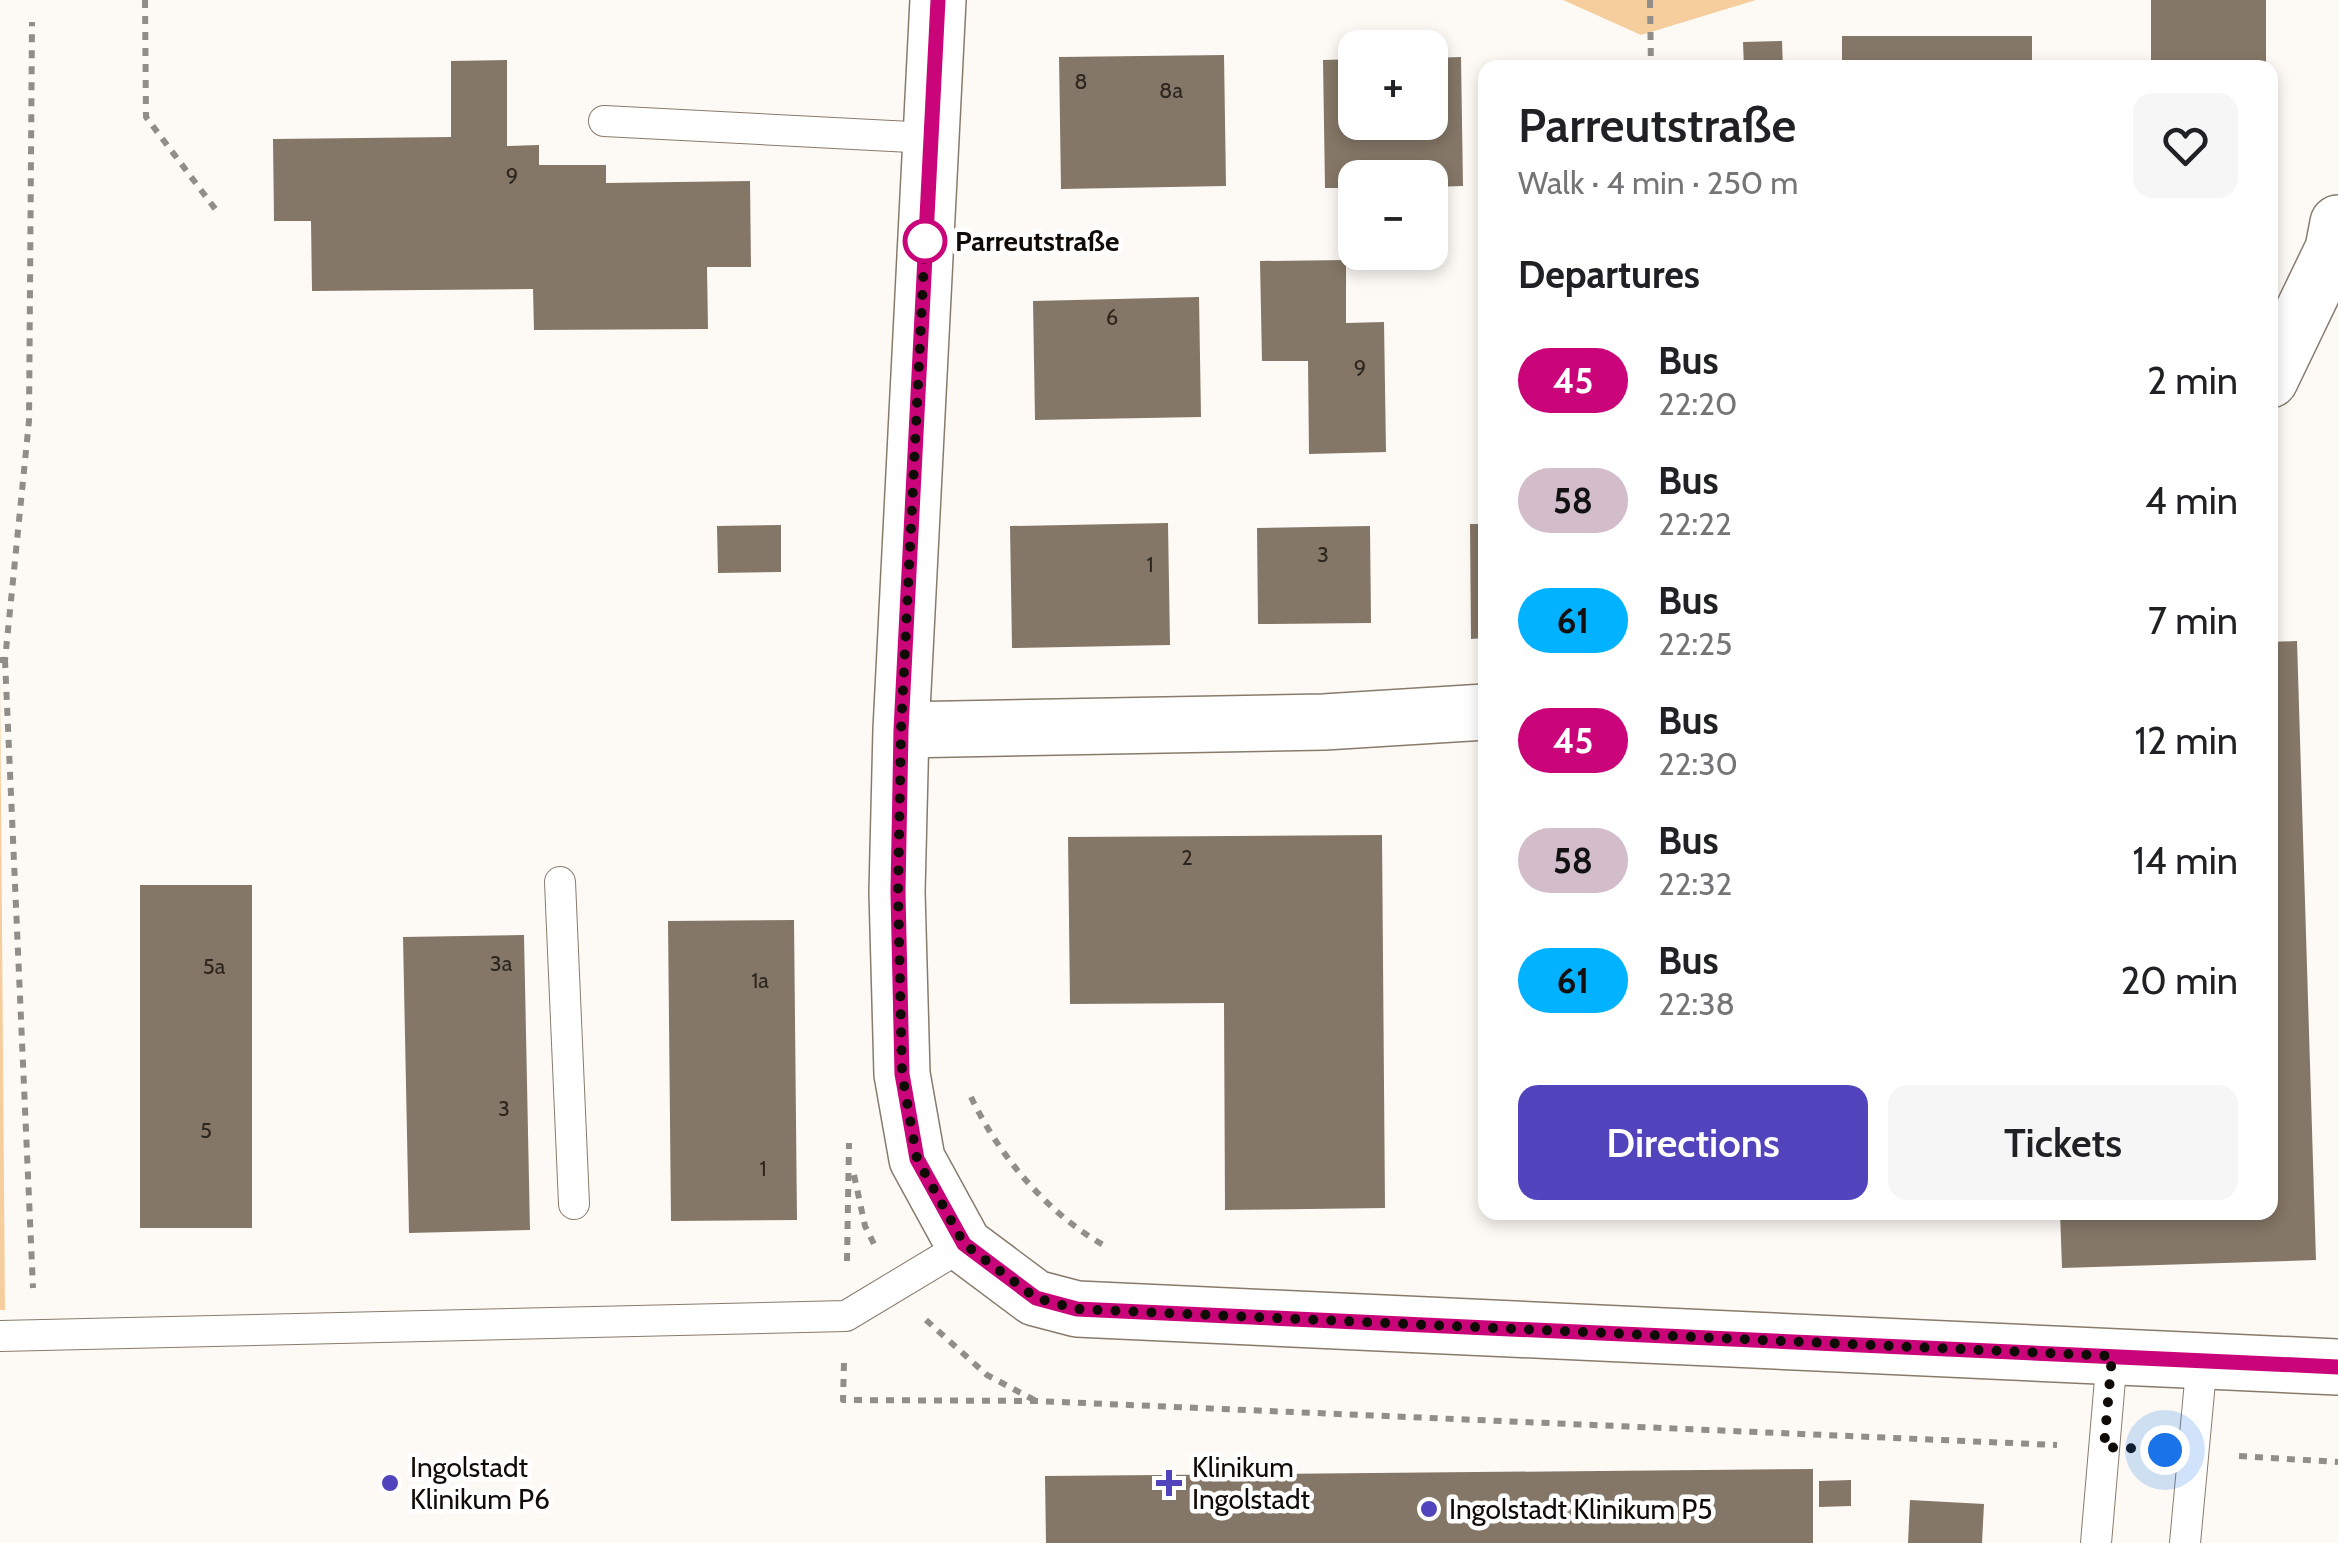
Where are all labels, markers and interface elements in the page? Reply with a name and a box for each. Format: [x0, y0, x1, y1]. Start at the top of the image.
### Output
map controls [1338, 30, 1448, 270]
button: + [1338, 30, 1448, 140]
house number: 8 [1074, 68, 1088, 95]
house number: 8a [1159, 77, 1183, 104]
button: heart [2133, 93, 2238, 198]
text: Parreutstraße [1518, 96, 1796, 154]
button: − [1338, 160, 1448, 270]
house number: 9 [506, 162, 518, 189]
text: Walk · 4 min · 250 m [1518, 163, 1798, 202]
marker: Parreutstraße [904, 220, 946, 262]
place label: Parreutstraße [955, 224, 1119, 258]
text: Departures [1518, 251, 1700, 298]
house number: 6 [1106, 304, 1118, 331]
text: Bus [1658, 337, 1719, 384]
house number: 9 [1354, 354, 1366, 381]
text: 2 min [2147, 357, 2238, 404]
text: 45 [1553, 359, 1593, 402]
text: 22:20 [1658, 384, 1737, 423]
text: Bus [1658, 457, 1719, 504]
text: 4 min [2145, 477, 2238, 524]
text: 58 [1553, 479, 1593, 522]
text: 22:22 [1658, 504, 1732, 543]
house number: 3 [1317, 541, 1329, 568]
house number: 1 [1146, 551, 1154, 578]
text: Bus [1658, 577, 1719, 624]
text: 7 min [2148, 597, 2238, 644]
text: 61 [1557, 599, 1589, 642]
text: 22:25 [1658, 624, 1732, 663]
text: Bus [1658, 697, 1719, 744]
text: 12 min [2135, 717, 2238, 764]
text: 45 [1553, 719, 1593, 762]
text: 22:30 [1658, 744, 1738, 783]
text: Bus [1658, 817, 1719, 864]
text: 14 min [2132, 837, 2238, 884]
text: 58 [1553, 839, 1593, 882]
house number: 2 [1181, 844, 1193, 871]
text: 22:32 [1658, 864, 1732, 903]
text: Bus [1658, 937, 1719, 984]
house number: 3a [490, 950, 513, 977]
house number: 5a [203, 953, 226, 980]
text: 20 min [2120, 957, 2238, 1004]
text: 61 [1557, 959, 1589, 1002]
house number: 1a [751, 967, 769, 994]
text: 22:38 [1658, 984, 1735, 1023]
button: Directions [1518, 1085, 1868, 1200]
button: Tickets [1888, 1085, 2238, 1200]
house number: 3 [498, 1095, 510, 1122]
house number: 5 [200, 1117, 212, 1144]
house number: 1 [759, 1155, 767, 1182]
your location [2140, 1425, 2190, 1475]
place label: Ingolstadt Klinikum P6 [410, 1450, 550, 1516]
place label: Klinikum Ingolstadt [1192, 1450, 1310, 1516]
marker: Klinikum Ingolstadt [1156, 1470, 1182, 1496]
marker: Ingolstadt Klinikum P6 [379, 1472, 401, 1494]
place label: Ingolstadt Klinikum P5 [1449, 1492, 1712, 1526]
marker: Ingolstadt Klinikum P5 [1418, 1498, 1440, 1520]

